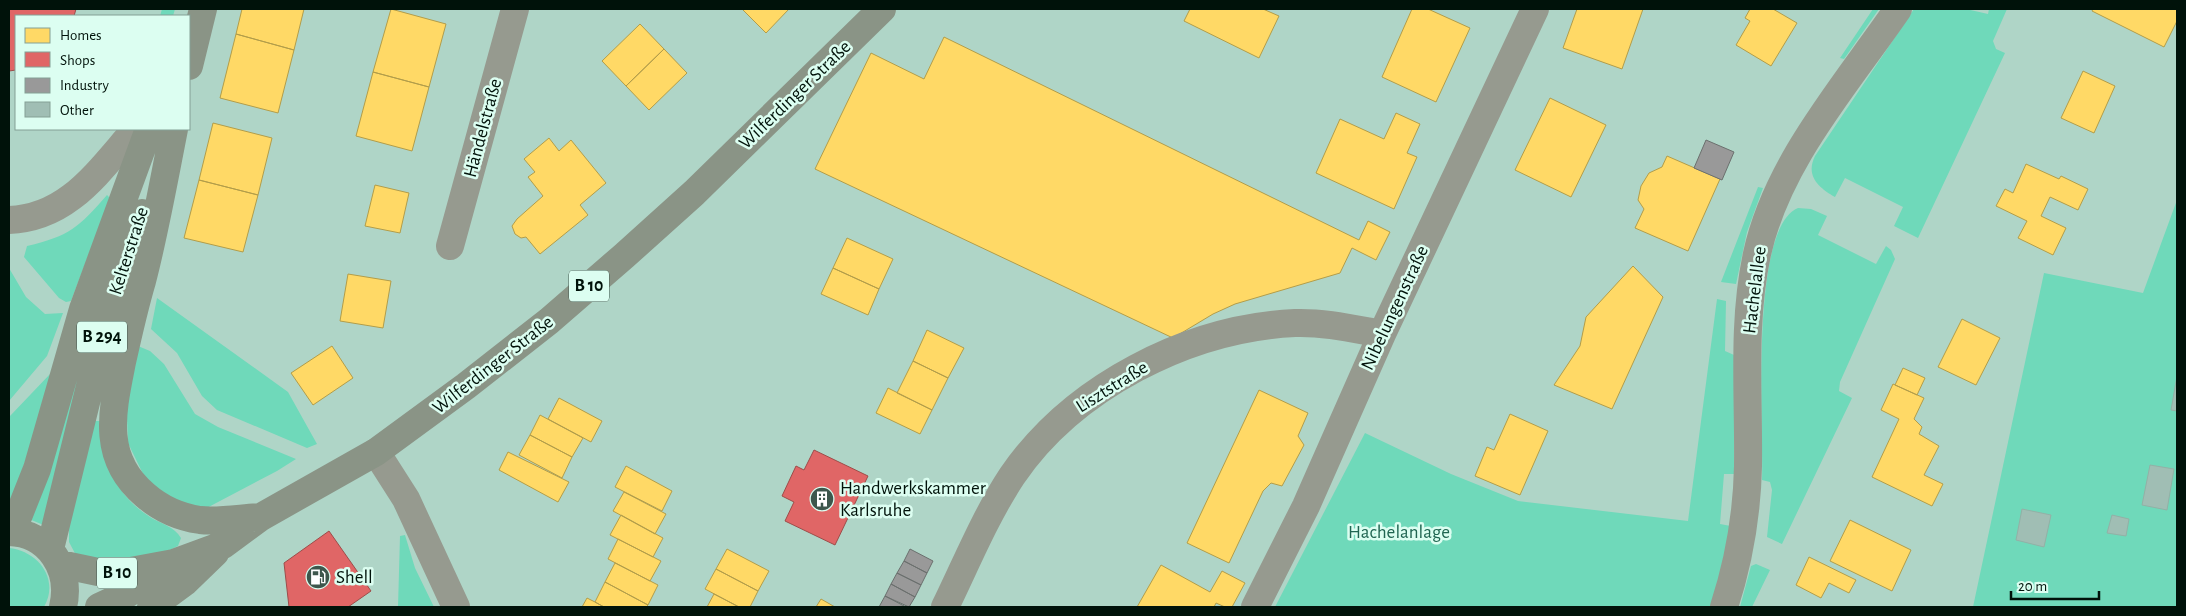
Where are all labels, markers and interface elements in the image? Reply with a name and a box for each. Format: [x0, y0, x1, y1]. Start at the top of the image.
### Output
legend [15, 15, 190, 130]
text: Homes [60, 28, 102, 43]
street label: Wilferdinger Straße [735, 37, 855, 153]
text: Shops [60, 53, 95, 68]
street label: Händelstraße [461, 77, 505, 179]
text: Industry [60, 78, 109, 93]
text: Other [60, 103, 94, 118]
street label: Kelterstraße [106, 205, 152, 297]
street label: Nibelungenstraße [1358, 243, 1432, 373]
street label: Hachelallee [1740, 245, 1770, 335]
road number: B 10 [569, 270, 609, 302]
street label: Wilferdinger Straße [429, 312, 557, 418]
road number: B 294 [77, 322, 127, 352]
street label: Lisztstraße [1073, 358, 1151, 416]
place label: Handwerkskammer Karlsruhe [840, 479, 986, 520]
building icon: Handwerkskammer Karlsruhe [809, 486, 835, 512]
park label: Hachelanlage [1348, 523, 1450, 542]
road number: B 10 [97, 558, 137, 588]
fuel station icon: Shell [305, 564, 331, 590]
place label: Shell [336, 568, 373, 587]
scale bar [2011, 568, 2098, 600]
text: 20 m [2018, 579, 2047, 594]

